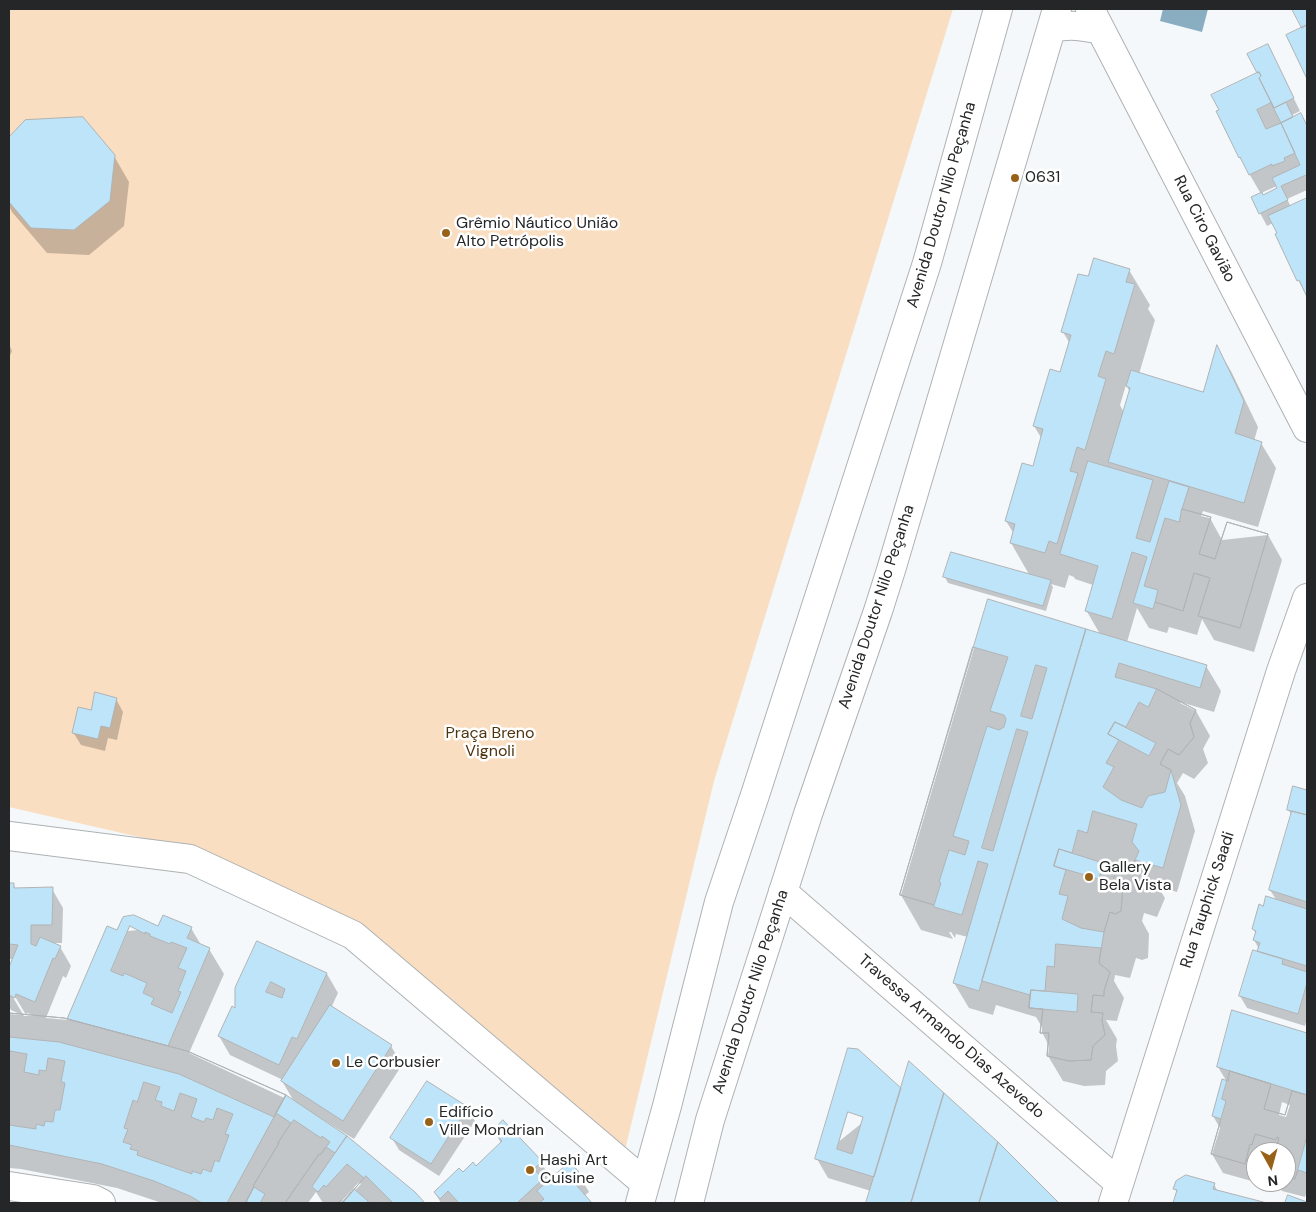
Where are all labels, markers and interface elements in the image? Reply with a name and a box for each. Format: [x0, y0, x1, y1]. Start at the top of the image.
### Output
street label: Avenida Doutor Nilo Peçanha [903, 100, 981, 310]
place label: 0631 [1025, 168, 1060, 188]
marker: 0631 [1009, 172, 1021, 184]
street label: Rua Ciro Gavião [1169, 172, 1239, 286]
place label: Grêmio Náutico União Alto Petrópolis [456, 214, 618, 252]
marker: Grêmio Náutico União Alto Petrópolis [440, 227, 452, 239]
street label: Avenida Doutor Nilo Peçanha [835, 503, 919, 711]
park label: Praça Breno Vignoli [445, 724, 535, 762]
street label: Rua Tauphick Saadi [1177, 829, 1239, 971]
place label: Gallery Bela Vista [1099, 858, 1171, 896]
marker: Gallery Bela Vista [1083, 871, 1095, 883]
street label: Avenida Doutor Nilo Peçanha [709, 888, 793, 1096]
street label: Travessa Armando Dias Azevedo [854, 951, 1048, 1123]
place label: Le Corbusier [346, 1053, 440, 1073]
marker: Le Corbusier [330, 1057, 342, 1069]
place label: Edifício Ville Mondrian [439, 1103, 544, 1141]
marker: Edifício Ville Mondrian [423, 1116, 435, 1128]
north arrow [1246, 1142, 1296, 1192]
place label: Hashi Art Cuisine [540, 1151, 608, 1189]
marker: Hashi Art Cuisine [524, 1164, 536, 1176]
text: N [1267, 1171, 1279, 1190]

